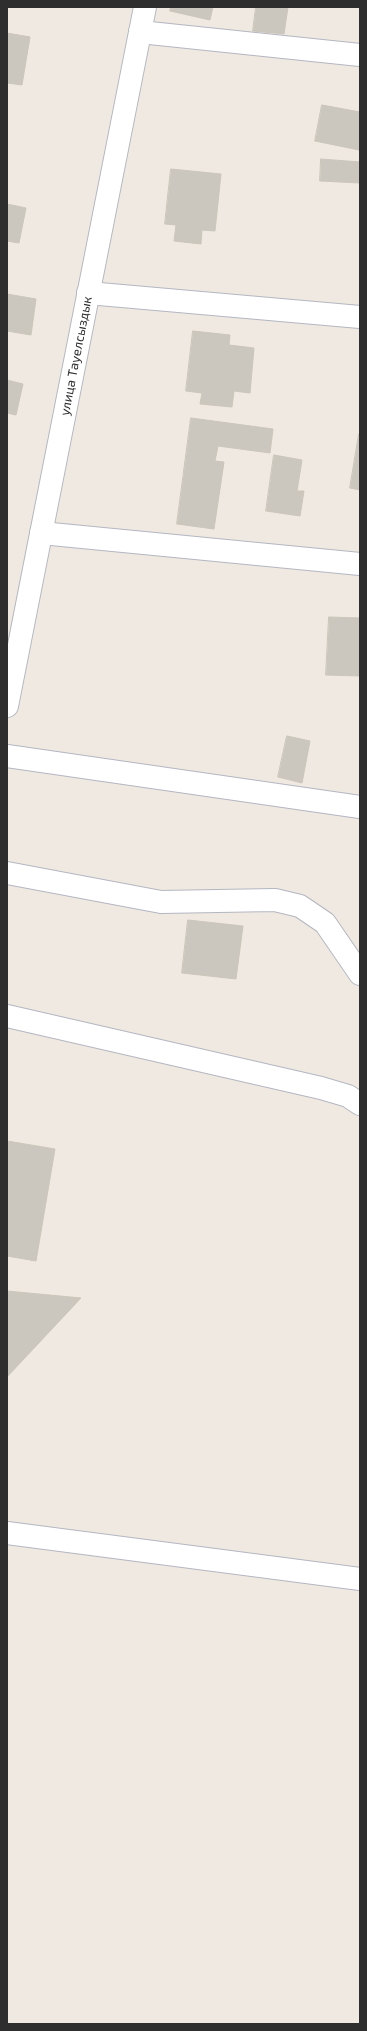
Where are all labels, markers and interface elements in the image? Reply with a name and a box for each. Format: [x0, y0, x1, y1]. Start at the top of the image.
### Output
street label: улица Тауелсыздык [57, 295, 95, 417]

